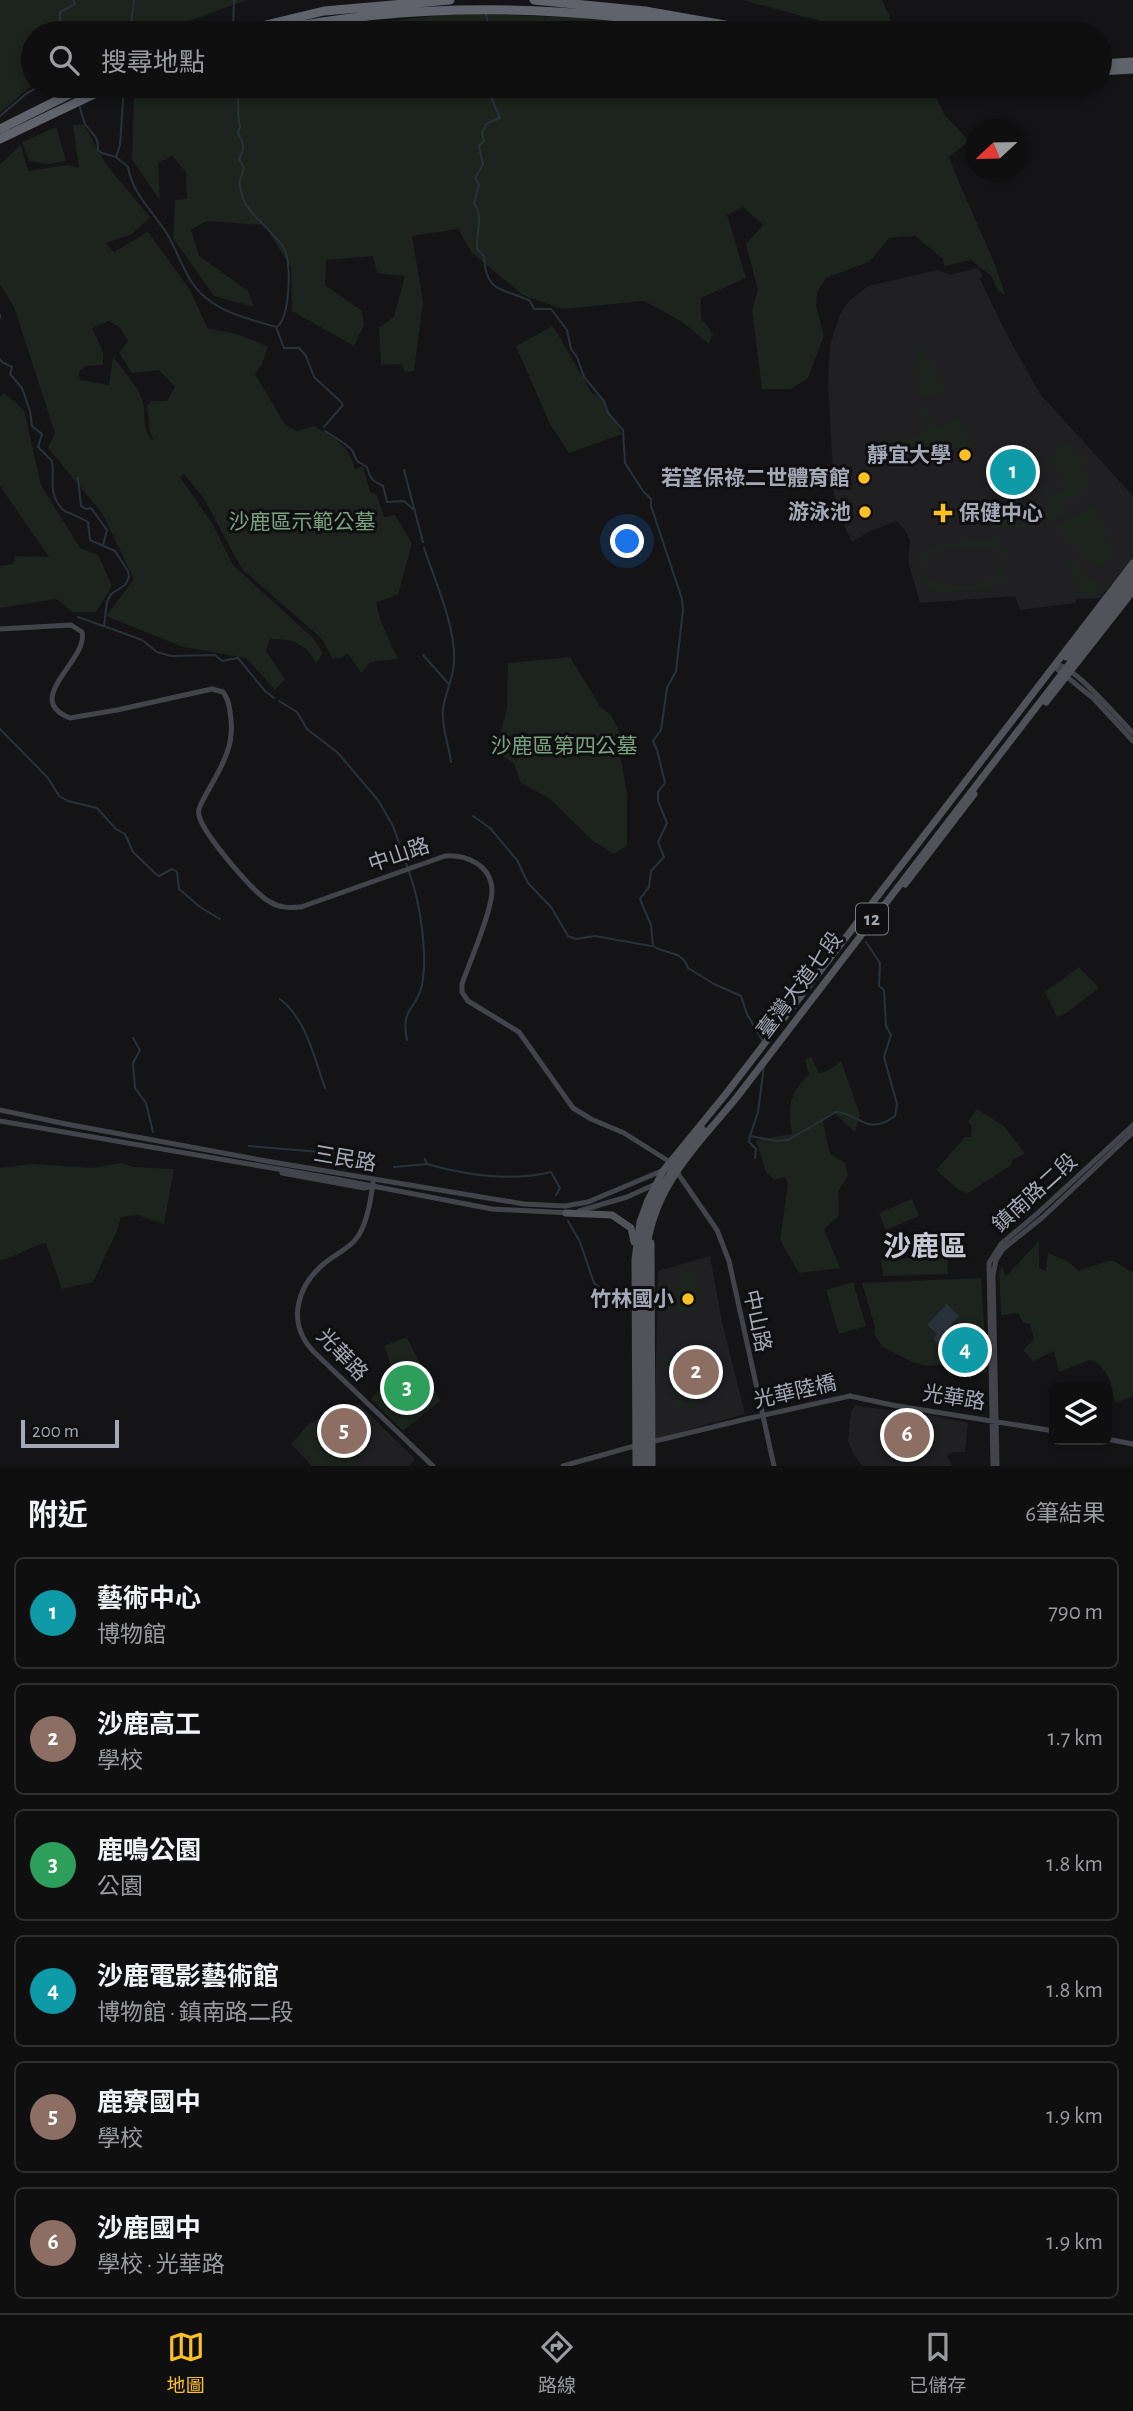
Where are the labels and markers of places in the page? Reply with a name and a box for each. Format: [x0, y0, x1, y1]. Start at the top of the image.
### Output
place label: 靜宜大學 [867, 444, 951, 466]
pin: 1 [990, 446, 1036, 498]
marker: 靜宜大學 [957, 447, 973, 463]
place label: 若望保祿二世體育館 [661, 466, 850, 489]
marker: 若望保祿二世體育館 [856, 470, 872, 486]
place label: 游泳池 [788, 501, 851, 523]
place label: 保健中心 [959, 501, 1043, 524]
marker: 保健中心 [933, 503, 953, 523]
marker: 游泳池 [857, 504, 873, 520]
place label: 竹林國小 [590, 1288, 674, 1310]
marker: 竹林國小 [680, 1291, 696, 1307]
pin: 4 [942, 1324, 988, 1376]
pin: 2 [673, 1346, 719, 1398]
pin: 3 [384, 1362, 430, 1414]
pin: 5 [321, 1405, 367, 1457]
pin: 6 [884, 1409, 930, 1461]

